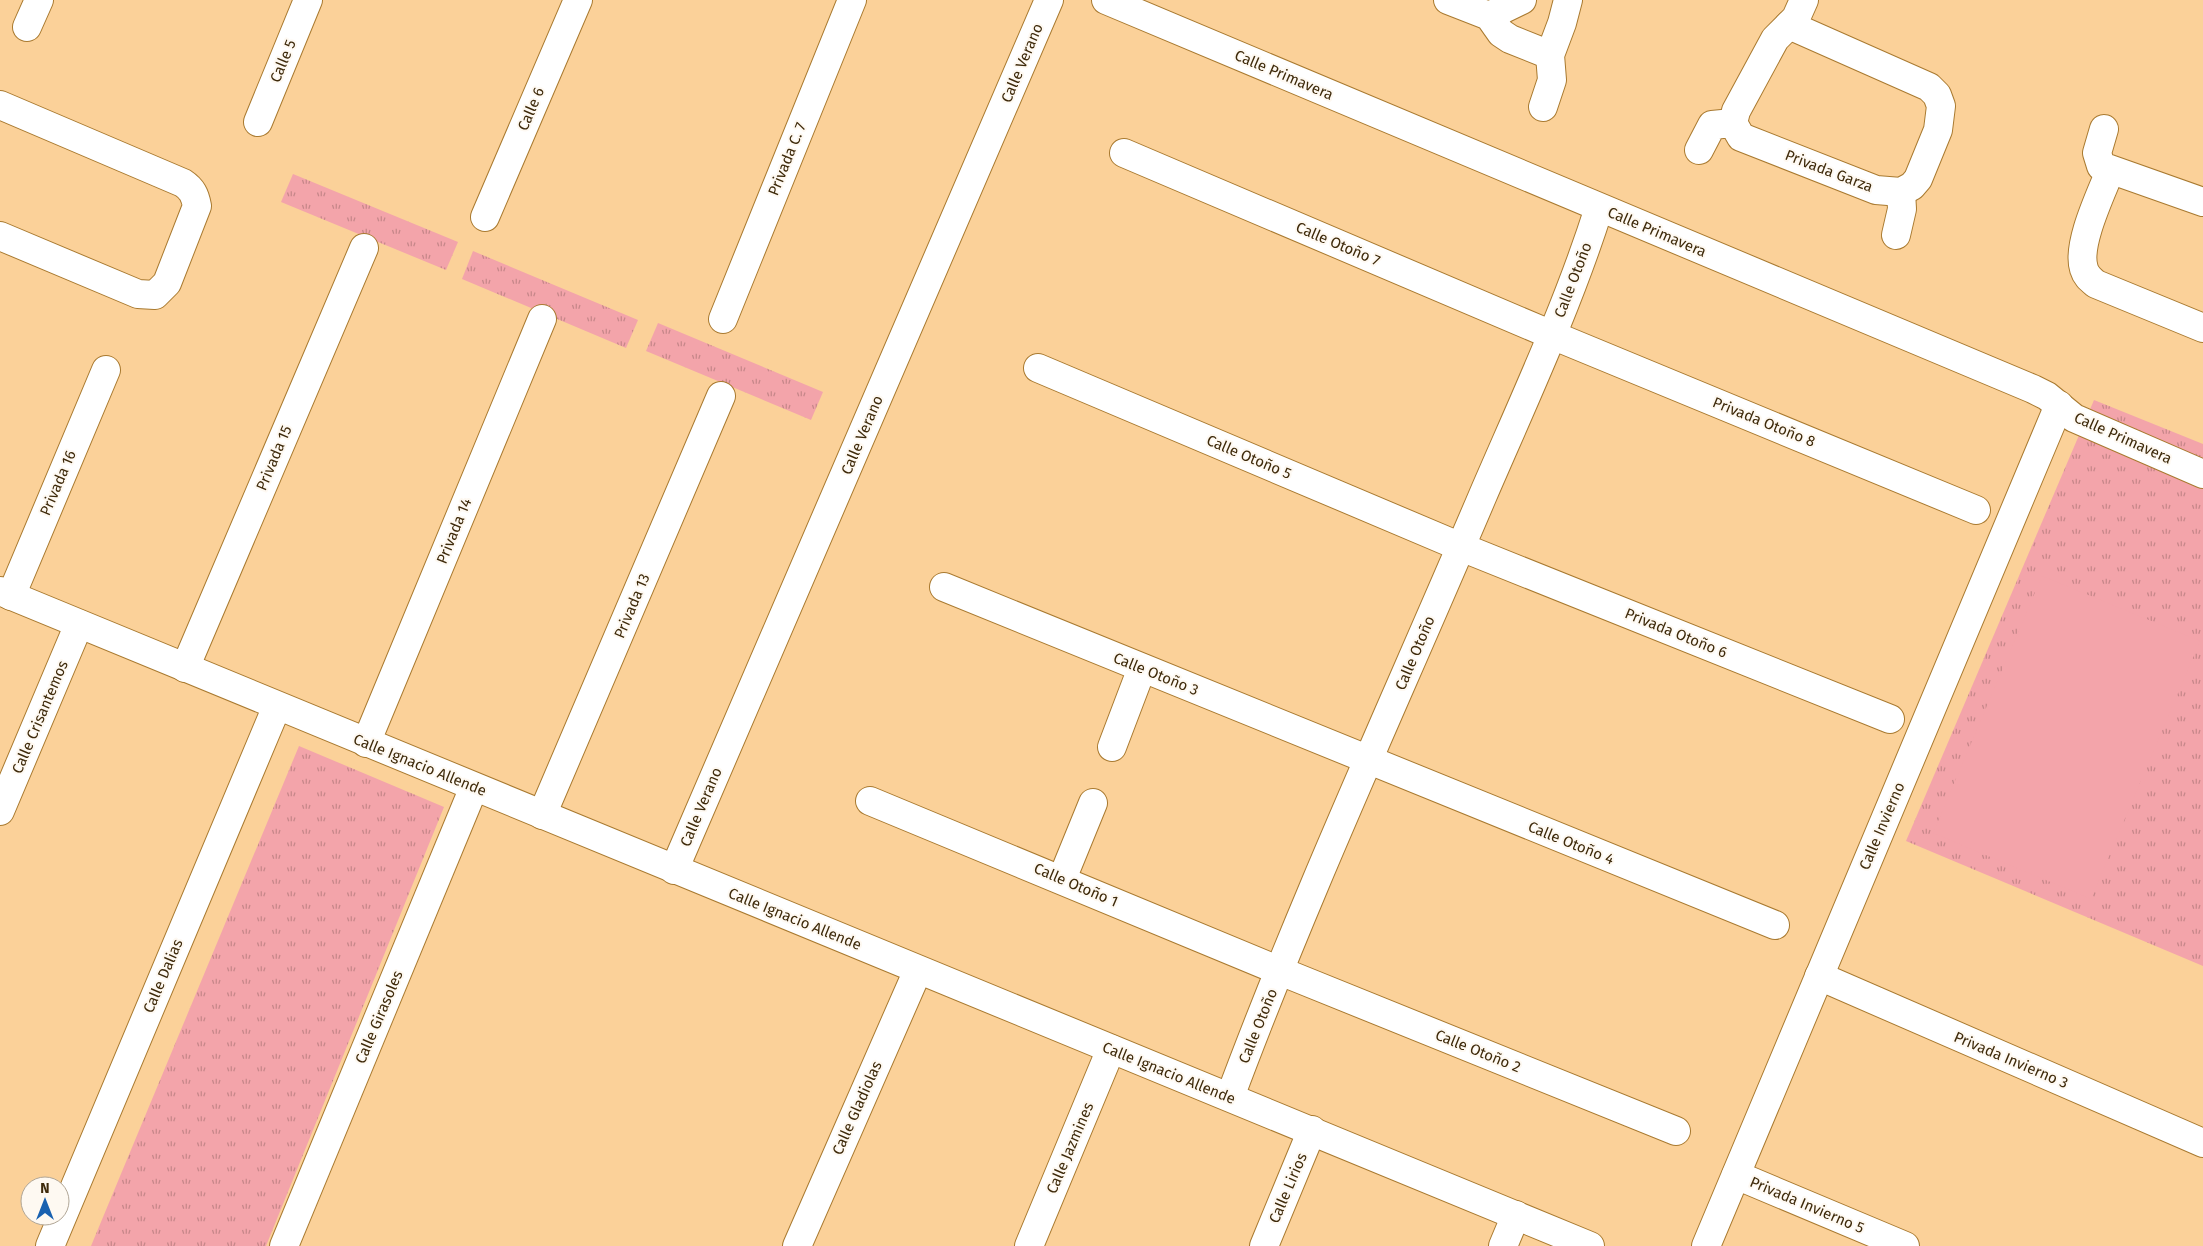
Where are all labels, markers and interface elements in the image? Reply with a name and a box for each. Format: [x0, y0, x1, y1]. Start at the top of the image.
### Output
street label: Calle Verano [997, 21, 1047, 105]
street label: Calle 5 [266, 37, 300, 85]
street label: Calle Primavera [1232, 46, 1336, 104]
street label: Calle 6 [514, 85, 548, 133]
street label: Privada C. 7 [764, 119, 810, 198]
street label: Privada Garza [1783, 146, 1875, 196]
street label: Calle Primavera [1605, 203, 1709, 261]
street label: Calle Otoño 7 [1293, 218, 1383, 270]
street label: Calle Otoño [1550, 240, 1596, 320]
street label: Calle Verano [837, 393, 887, 477]
street label: Privada Otoño 8 [1710, 393, 1818, 451]
street label: Calle Primavera [2071, 408, 2175, 468]
street label: Privada 15 [252, 423, 296, 493]
street label: Calle Otoño 5 [1204, 431, 1294, 483]
street label: Privada 16 [36, 448, 80, 518]
street label: Privada 14 [433, 495, 475, 567]
street label: Privada 13 [610, 571, 654, 641]
street label: Privada Otoño 6 [1622, 604, 1730, 662]
street label: Calle Otoño [1391, 613, 1439, 693]
street label: Calle Otoño 3 [1111, 649, 1201, 699]
street label: Calle Crisantemos [8, 658, 72, 776]
street label: Calle Ignacio Allende [351, 730, 489, 800]
street label: Calle Verano [676, 765, 726, 849]
street label: Calle Invierno [1855, 780, 1909, 872]
street label: Calle Otoño 4 [1525, 818, 1617, 868]
street label: Calle Otoño 1 [1031, 859, 1121, 911]
street label: Calle Ignacio Allende [726, 884, 864, 954]
street label: Calle Dalias [139, 936, 187, 1016]
street label: Calle Girasoles [351, 968, 407, 1066]
street label: Calle Otoño [1235, 986, 1281, 1066]
street label: Calle Otoño 2 [1433, 1026, 1523, 1076]
street label: Privada Invierno 3 [1951, 1028, 2071, 1092]
street label: Calle Ignacio Allende [1100, 1038, 1238, 1108]
street label: Calle Gladiolas [828, 1058, 886, 1158]
street label: Calle Jazmines [1043, 1100, 1097, 1196]
street label: Calle Lirios [1265, 1150, 1311, 1226]
street label: Privada Invierno 5 [1747, 1173, 1867, 1237]
north arrow [20, 1176, 70, 1226]
text: N [40, 1180, 50, 1197]

